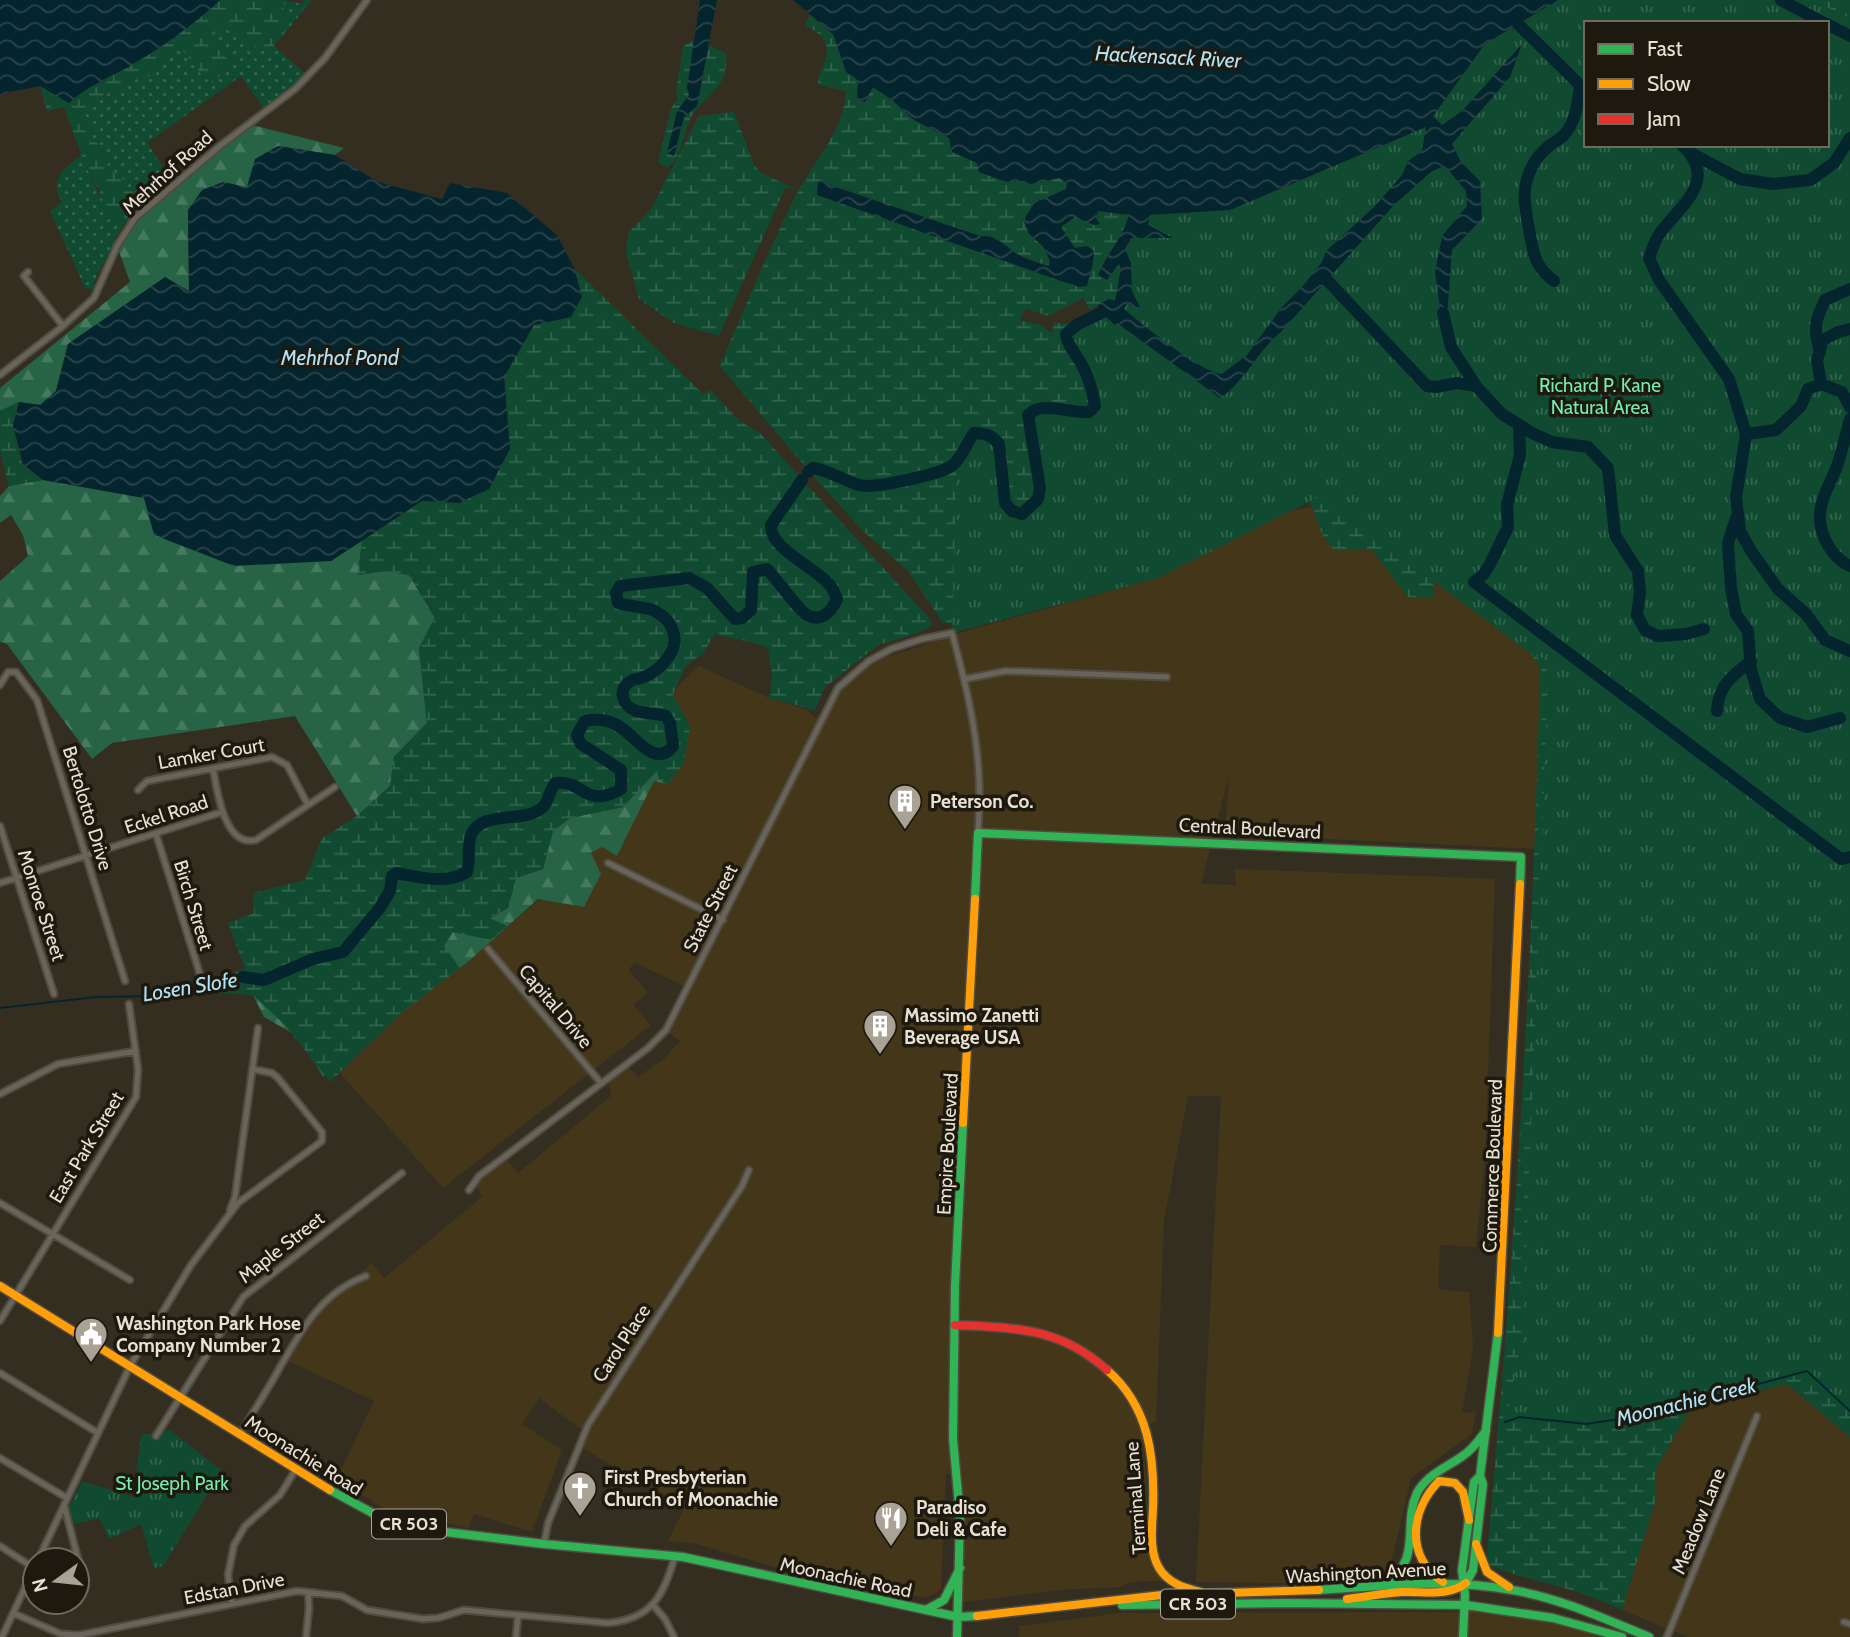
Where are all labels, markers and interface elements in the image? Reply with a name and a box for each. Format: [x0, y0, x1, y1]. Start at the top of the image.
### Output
legend [1584, 21, 1829, 147]
text: Fast [1647, 36, 1683, 61]
water label: Hackensack River [1094, 40, 1243, 73]
text: Slow [1647, 71, 1691, 96]
text: Jam [1646, 106, 1681, 131]
street label: Mehrhof Road [117, 126, 217, 219]
water label: Mehrhof Pond [280, 345, 400, 370]
park label: Richard P. Kane Natural Area [1539, 374, 1661, 419]
street label: Lamker Court [156, 733, 267, 774]
street label: Bertolotto Drive [58, 743, 117, 873]
building icon: Peterson Co. [886, 782, 924, 831]
street label: Eckel Road [121, 790, 211, 839]
place label: Peterson Co. [930, 790, 1034, 813]
street label: Central Boulevard [1178, 813, 1322, 844]
street label: Monroe Street [13, 847, 70, 964]
street label: Birch Street [169, 857, 218, 954]
street label: State Street [679, 860, 743, 956]
street label: Capital Drive [514, 960, 597, 1053]
water label: Losen Slofe [141, 967, 239, 1006]
place label: Massimo Zanetti Beverage USA [904, 1004, 1039, 1049]
building icon: Massimo Zanetti Beverage USA [861, 1007, 899, 1056]
street label: Empire Boulevard [932, 1073, 963, 1215]
street label: Commerce Boulevard [1478, 1079, 1507, 1253]
street label: East Park Street [44, 1087, 129, 1207]
street label: Maple Street [234, 1206, 329, 1288]
street label: Carol Place [588, 1300, 655, 1387]
place label: Washington Park Hose Company Number 2 [116, 1312, 301, 1357]
public building icon: Washington Park Hose Company Number 2 [72, 1315, 110, 1364]
water label: Moonachie Creek [1612, 1372, 1759, 1431]
street label: Moonachie Road [241, 1410, 367, 1501]
street label: Terminal Lane [1120, 1441, 1151, 1555]
street label: Meadow Lane [1667, 1465, 1730, 1577]
place label: First Presbyterian Church of Moonachie [604, 1466, 778, 1511]
church icon: First Presbyterian Church of Moonachie [561, 1469, 599, 1518]
park label: St Joseph Park [115, 1472, 229, 1495]
place label: Paradiso Deli & Cafe [916, 1496, 1007, 1541]
restaurant icon: Paradiso Deli & Cafe [872, 1499, 910, 1548]
road number: CR 503 [372, 1510, 446, 1539]
north arrow [21, 1546, 91, 1616]
street label: Moonachie Road [778, 1552, 914, 1603]
street label: Washington Avenue [1285, 1557, 1447, 1588]
street label: Edstan Drive [182, 1567, 286, 1609]
text: N [27, 1576, 53, 1595]
road number: CR 503 [1161, 1590, 1235, 1618]

